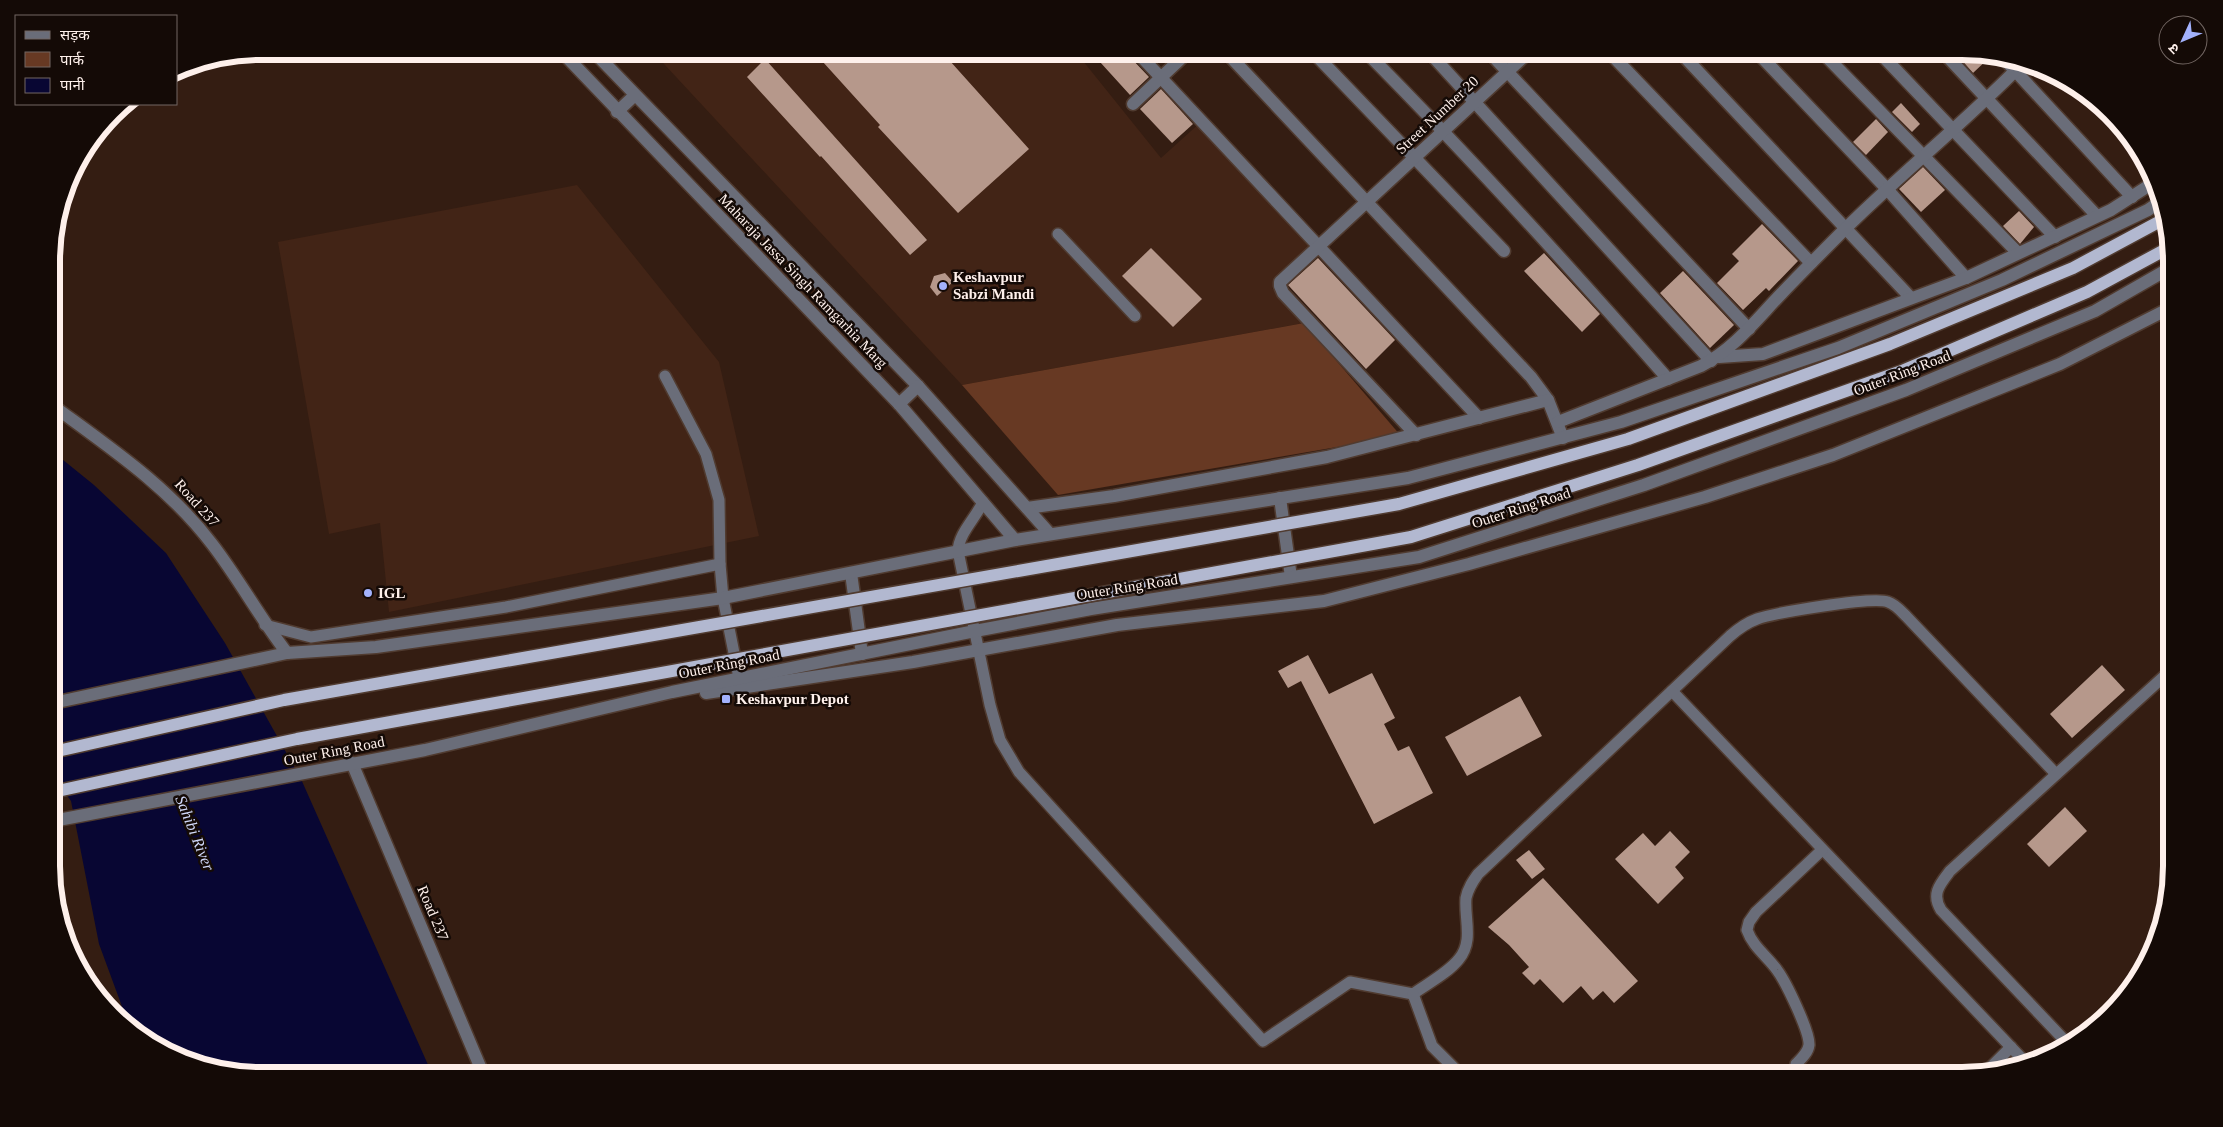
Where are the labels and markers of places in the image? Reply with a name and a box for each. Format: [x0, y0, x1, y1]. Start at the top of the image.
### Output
place label: Keshavpur Sabzi Mandi [953, 269, 1034, 302]
marker: Keshavpur Sabzi Mandi [937, 280, 949, 292]
place label: IGL [378, 585, 406, 601]
marker: IGL [362, 587, 374, 599]
place label: Keshavpur Depot [736, 691, 849, 707]
marker: Keshavpur Depot [720, 693, 732, 705]

